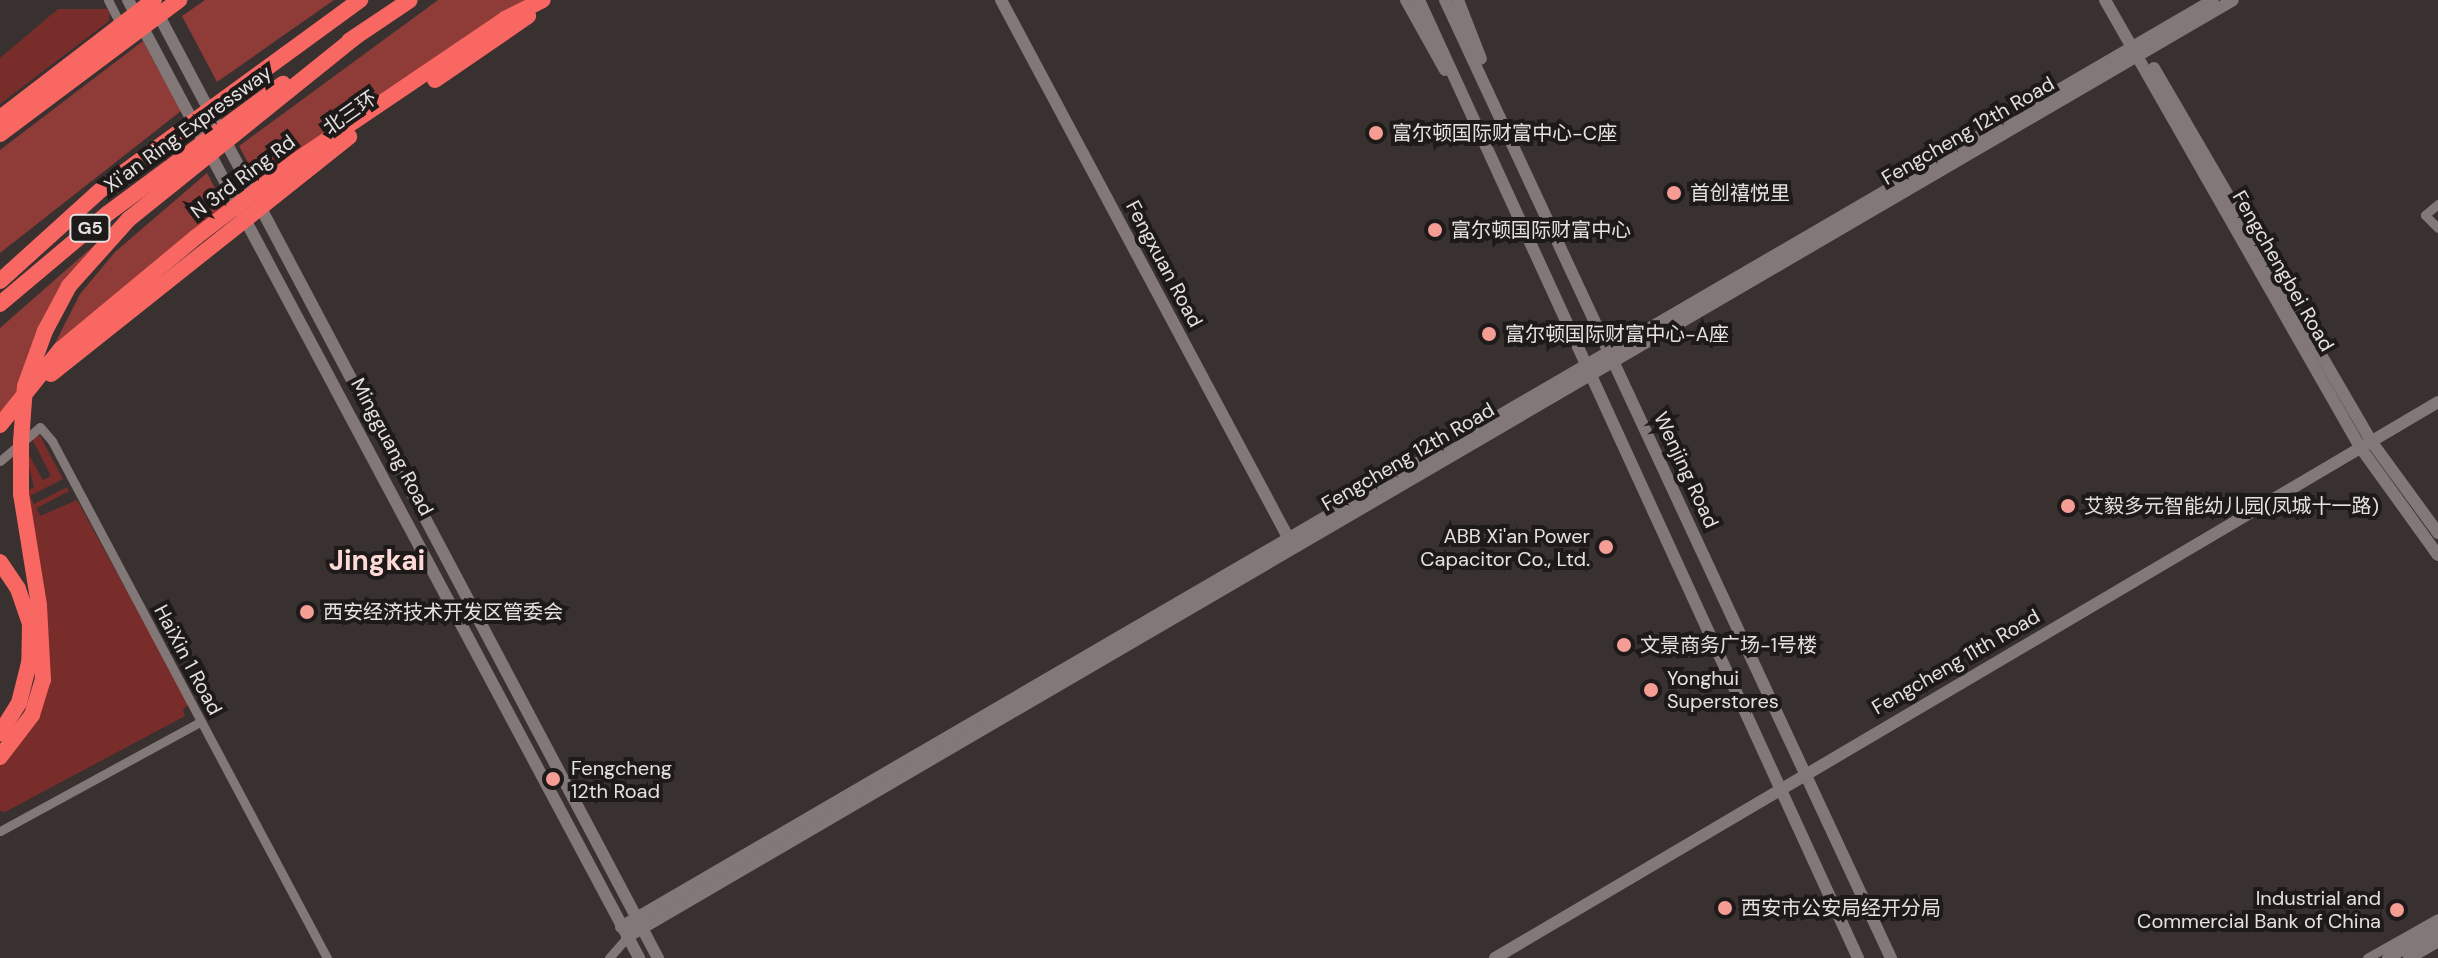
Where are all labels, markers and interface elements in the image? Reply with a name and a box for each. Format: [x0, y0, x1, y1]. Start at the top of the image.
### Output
street label: Xi'an Ring Expressway [100, 60, 276, 198]
street label: Fengcheng 12th Road [1878, 72, 2058, 190]
street label: 北三环 [319, 86, 381, 140]
place label: 富尔顿国际财富中心-C座 [1392, 121, 1617, 145]
marker: 富尔顿国际财富中心-C座 [1367, 124, 1385, 142]
street label: N 3rd Ring Rd [186, 130, 300, 224]
place label: 首创禧悦里 [1690, 181, 1790, 205]
marker: 首创禧悦里 [1665, 184, 1683, 202]
street label: Fengchengbei Road [2227, 186, 2339, 356]
street label: Fengxuan Road [1121, 197, 1207, 331]
road number: G5 [68, 214, 112, 242]
place label: 富尔顿国际财富中心 [1451, 218, 1631, 242]
marker: 富尔顿国际财富中心 [1426, 221, 1444, 239]
place label: 富尔顿国际财富中心-A座 [1505, 322, 1728, 346]
marker: 富尔顿国际财富中心-A座 [1480, 325, 1498, 343]
street label: Mingguang Road [346, 374, 438, 520]
street label: Fengcheng 12th Road [1318, 398, 1498, 516]
street label: Wenjing Road [1649, 408, 1723, 532]
place label: 艾毅多元智能幼儿园(凤城十一路) [2084, 494, 2379, 518]
marker: 艾毅多元智能幼儿园(凤城十一路) [2059, 497, 2077, 515]
place label: ABB Xi'an Power Capacitor Co., Ltd. [1420, 524, 1590, 571]
marker: ABB Xi'an Power Capacitor Co., Ltd. [1597, 538, 1615, 556]
district label: Jingkai [329, 544, 425, 578]
place label: 西安经济技术开发区管委会 [323, 600, 563, 624]
street label: HaiXin 1 Road [149, 601, 227, 719]
marker: 西安经济技术开发区管委会 [298, 603, 316, 621]
street label: Fengcheng 11th Road [1868, 604, 2044, 720]
place label: 文景商务广场-1号楼 [1640, 633, 1817, 657]
marker: 文景商务广场-1号楼 [1615, 636, 1633, 654]
place label: Yonghui Superstores [1667, 666, 1779, 713]
marker: Yonghui Superstores [1642, 681, 1660, 699]
place label: Fengcheng 12th Road [571, 756, 672, 803]
marker: Fengcheng 12th Road [542, 768, 564, 790]
place label: Industrial and Commercial Bank of China [2137, 886, 2381, 933]
place label: 西安市公安局经开分局 [1741, 896, 1941, 920]
marker: 西安市公安局经开分局 [1716, 899, 1734, 917]
marker: Industrial and Commercial Bank of China [2388, 901, 2406, 919]

